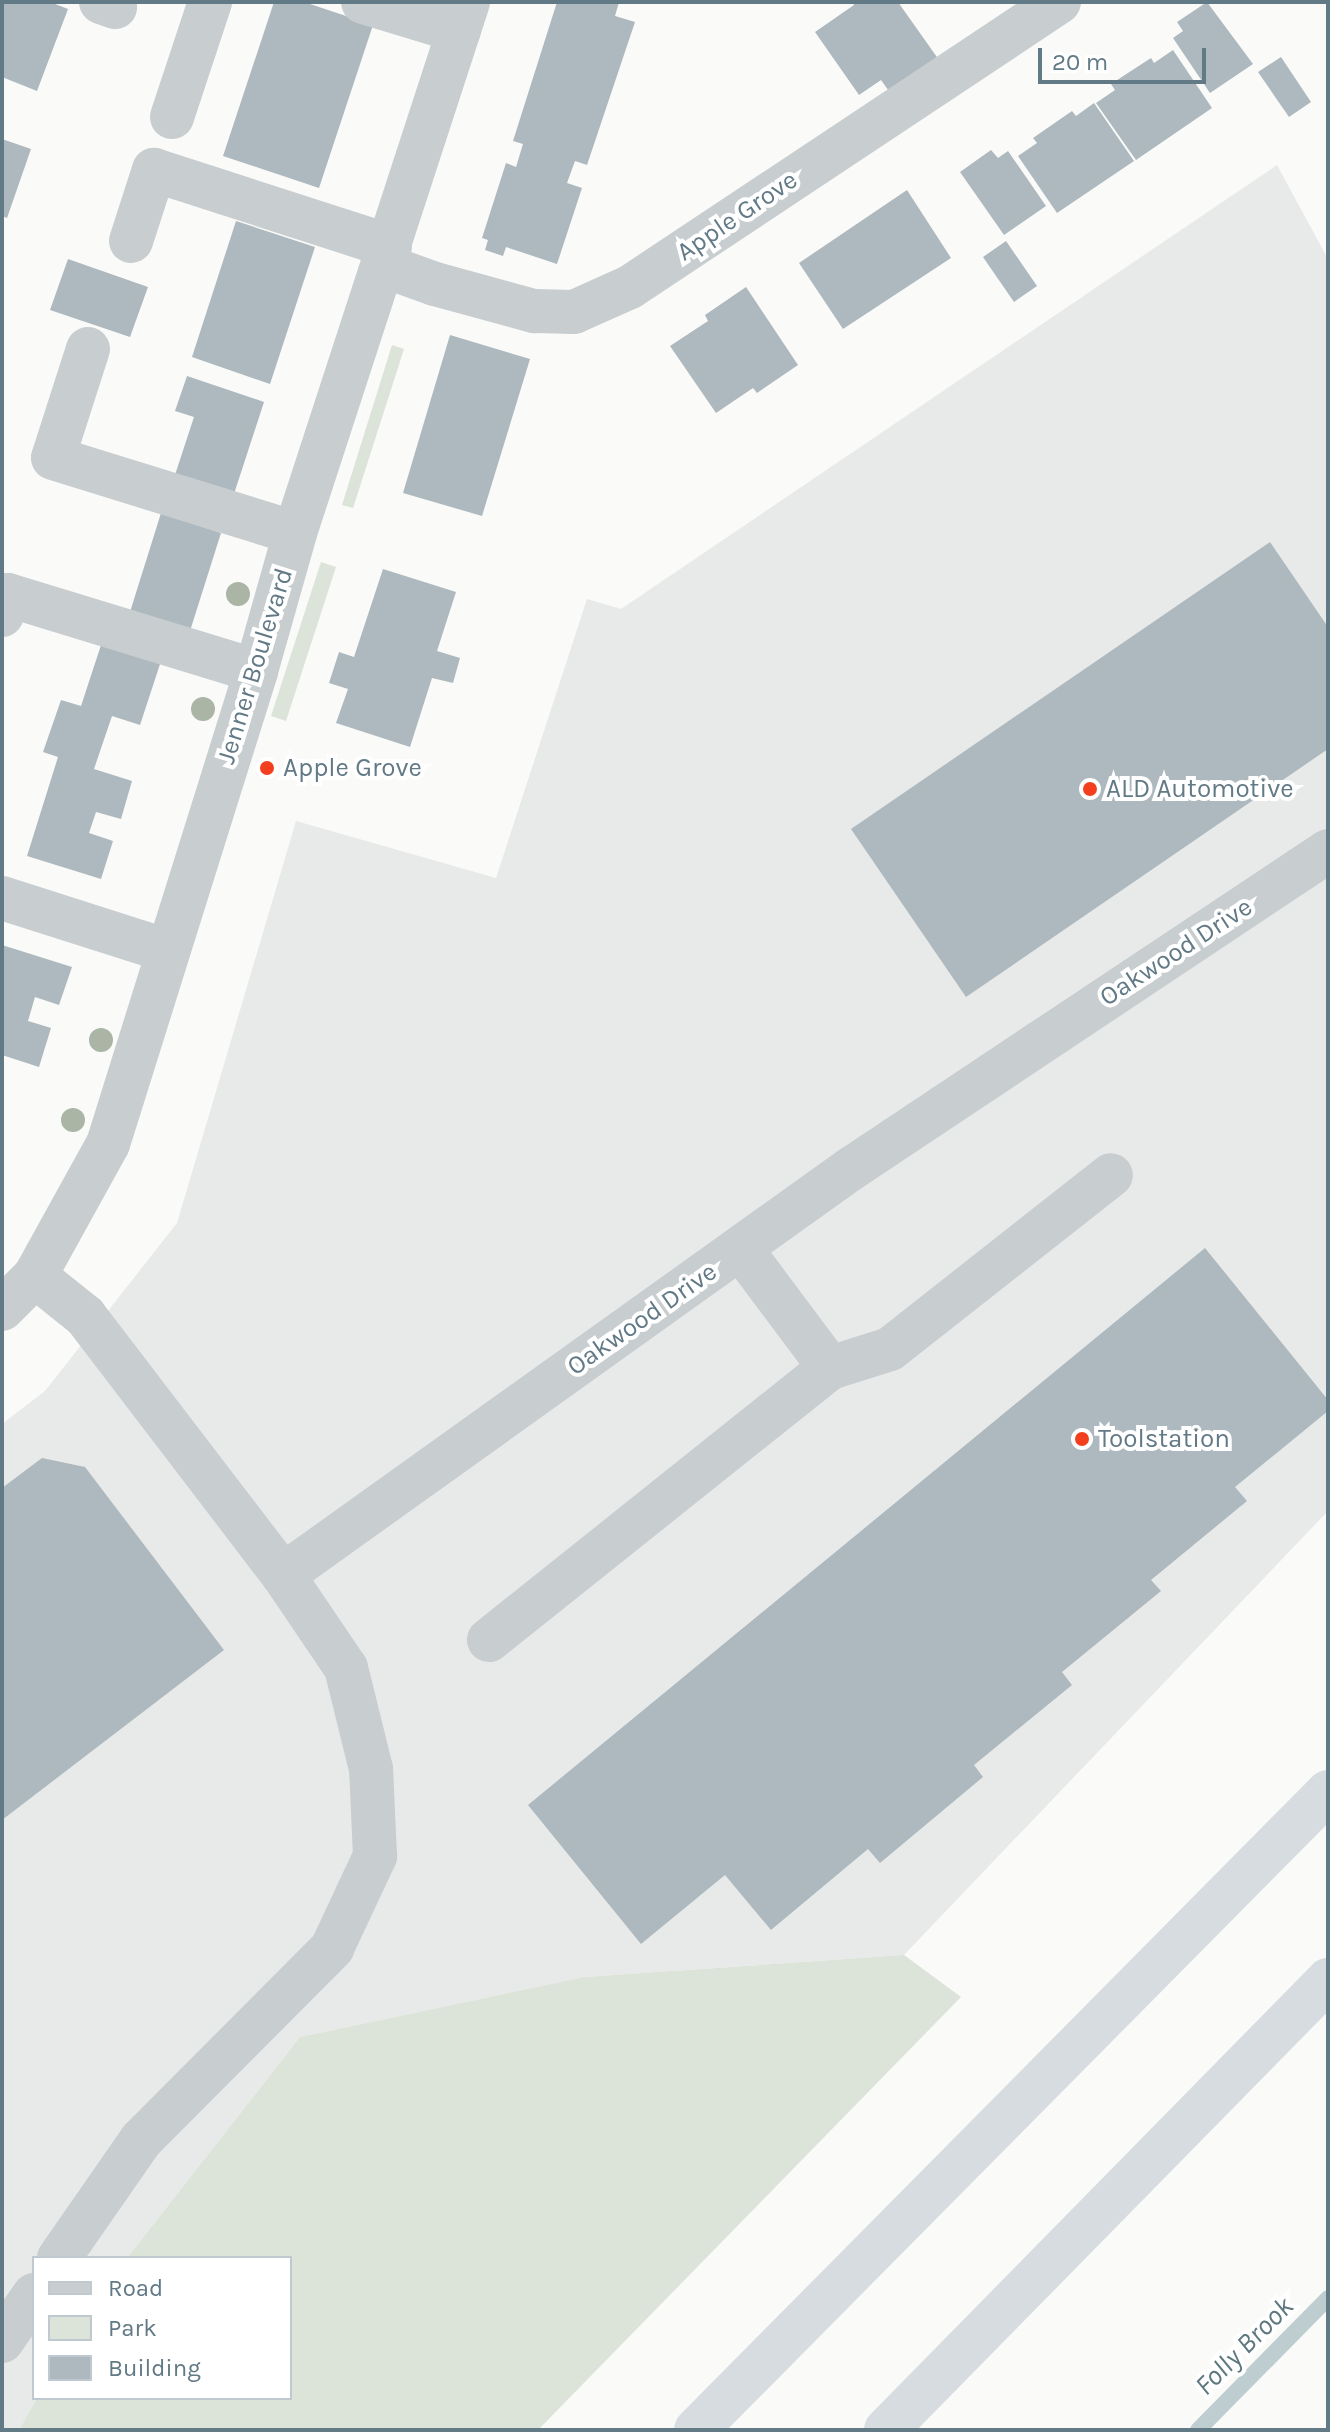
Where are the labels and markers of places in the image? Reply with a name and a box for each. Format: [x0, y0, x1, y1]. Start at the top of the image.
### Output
place label: Apple Grove [283, 752, 422, 784]
marker: Apple Grove [258, 759, 276, 777]
place label: ALD Automotive [1106, 773, 1294, 805]
marker: ALD Automotive [1081, 780, 1099, 798]
place label: Toolstation [1098, 1423, 1230, 1455]
marker: Toolstation [1073, 1430, 1091, 1448]

